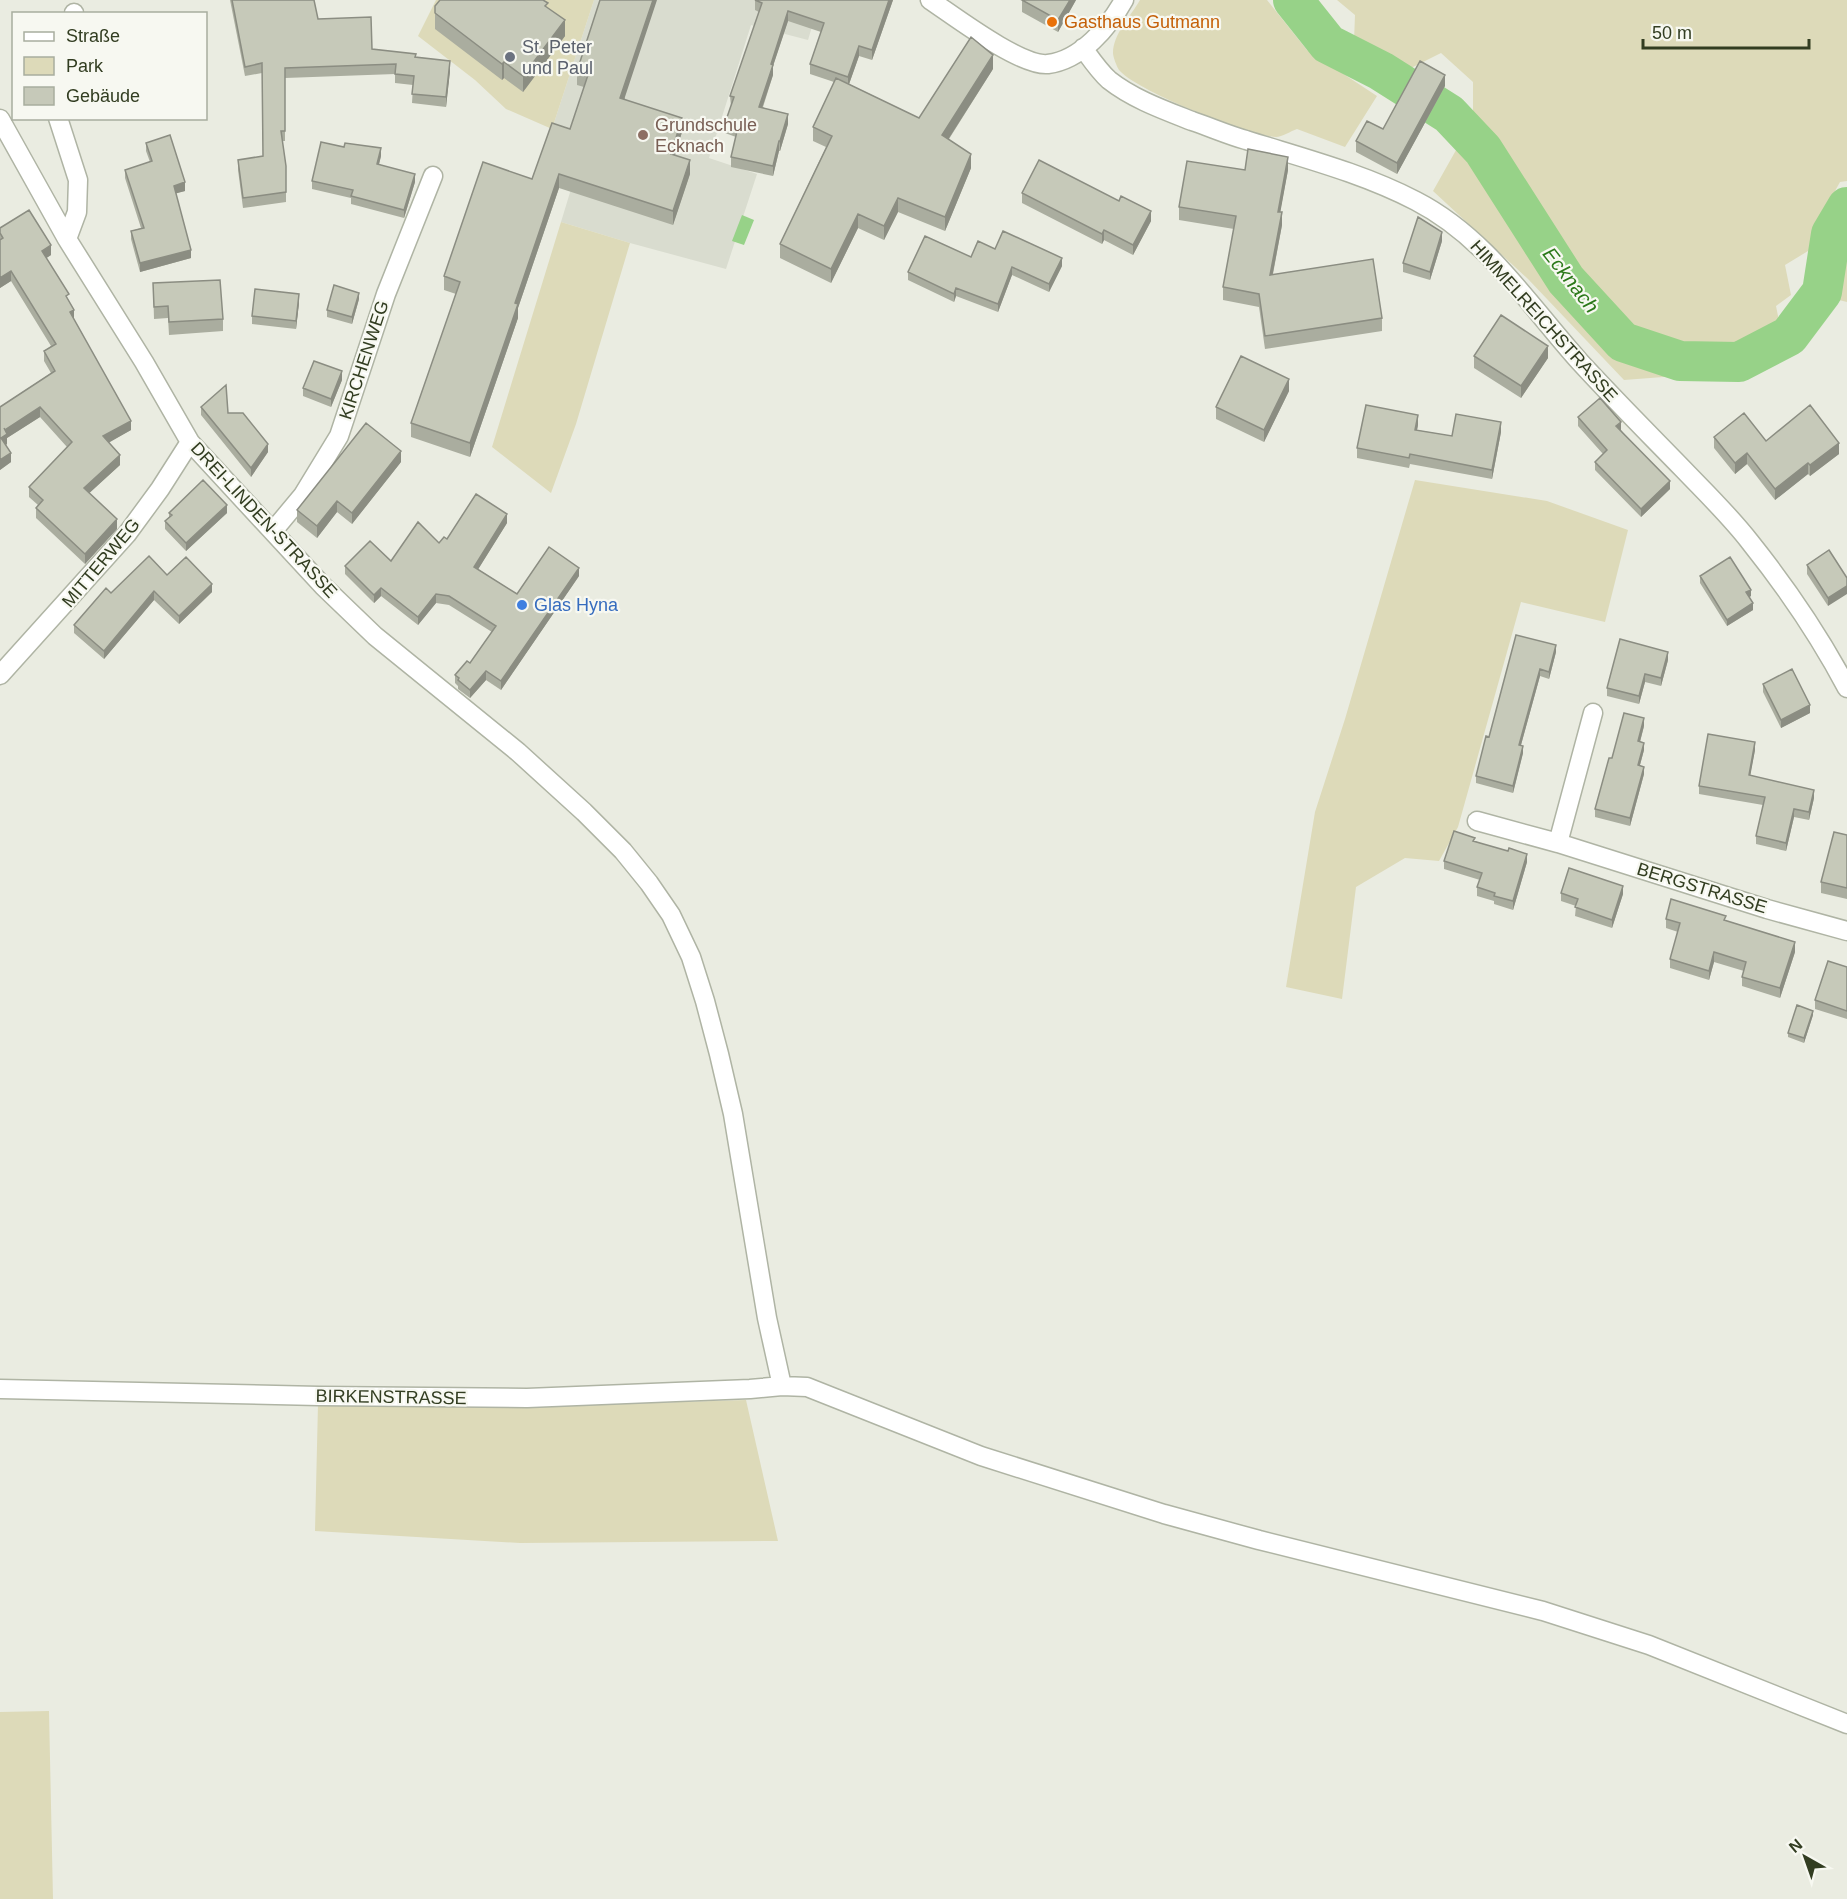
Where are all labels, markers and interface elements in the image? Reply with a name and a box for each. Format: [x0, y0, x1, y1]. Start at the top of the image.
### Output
legend [12, 12, 207, 120]
place label: Gasthaus Gutmann [1064, 12, 1220, 32]
scale bar [1643, 12, 1810, 50]
marker: Gasthaus Gutmann [1045, 15, 1059, 29]
text: 50 m [1652, 23, 1692, 43]
text: Straße [66, 26, 120, 46]
place label: St. Peter und Paul [522, 37, 593, 78]
marker: St. Peter und Paul [503, 50, 517, 64]
text: Park [66, 56, 104, 76]
text: Gebäude [66, 86, 140, 106]
place label: Grundschule Ecknach [655, 115, 757, 156]
marker: Grundschule Ecknach [636, 128, 650, 142]
street label: HIMMELREICHSTRASSE [1466, 236, 1622, 406]
water label: Ecknach [1539, 243, 1603, 317]
street label: KIRCHENWEG [335, 298, 393, 422]
street label: DREI-LINDEN-STRASSE [187, 438, 341, 602]
street label: MITTERWEG [58, 515, 144, 611]
place label: Glas Hyna [534, 595, 619, 615]
marker: Glas Hyna [515, 598, 529, 612]
street label: BERGSTRASSE [1635, 859, 1769, 917]
street label: BIRKENSTRASSE [315, 1386, 467, 1408]
north arrow [1775, 1827, 1835, 1887]
text: N [1786, 1836, 1806, 1856]

